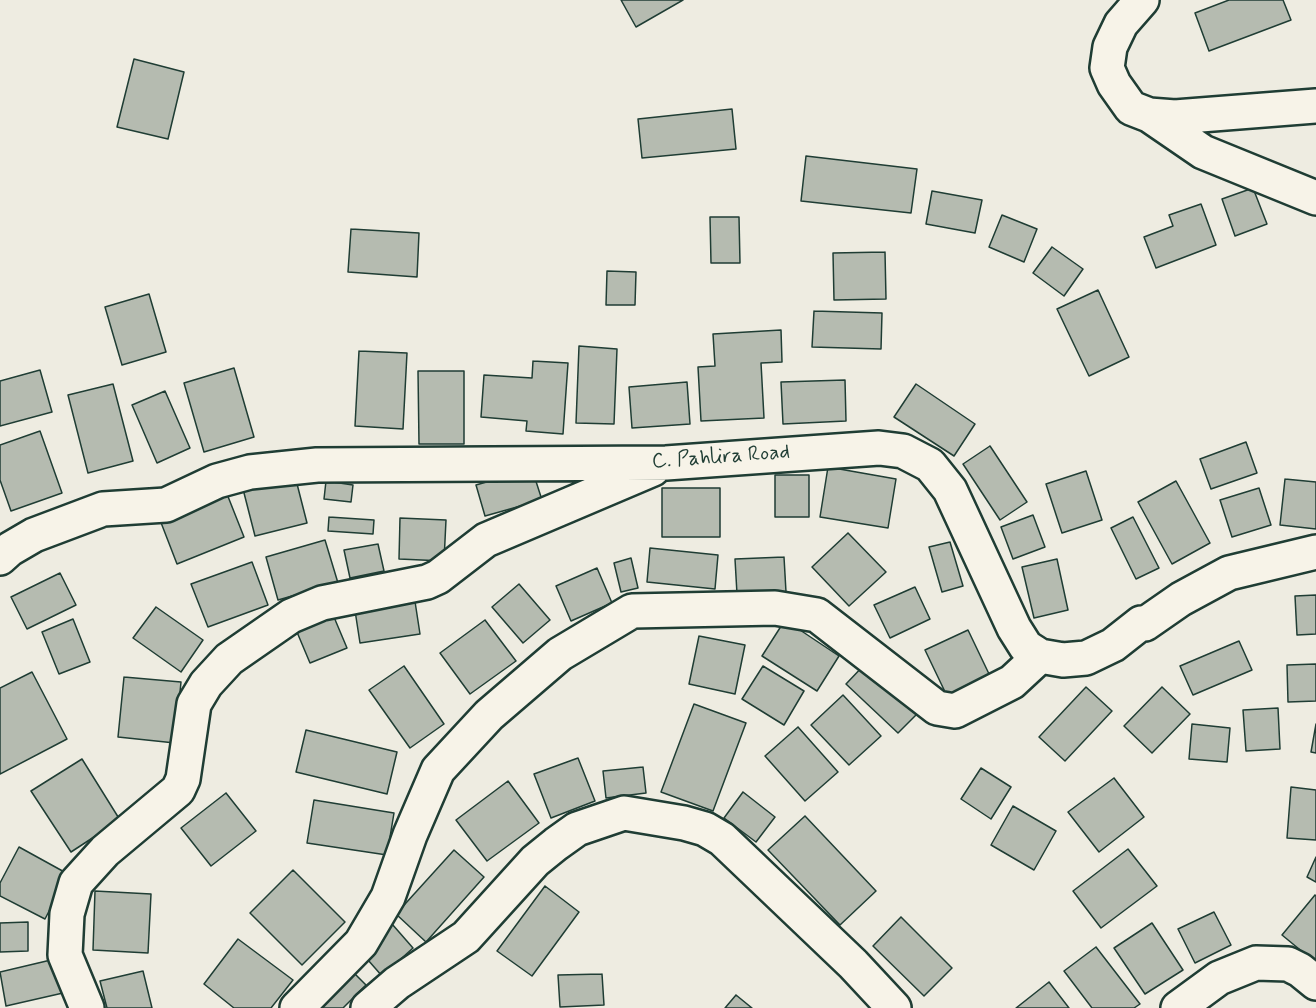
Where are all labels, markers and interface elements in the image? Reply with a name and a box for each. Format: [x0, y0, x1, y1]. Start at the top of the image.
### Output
street label: C. Pahlira Road [651, 441, 791, 475]

